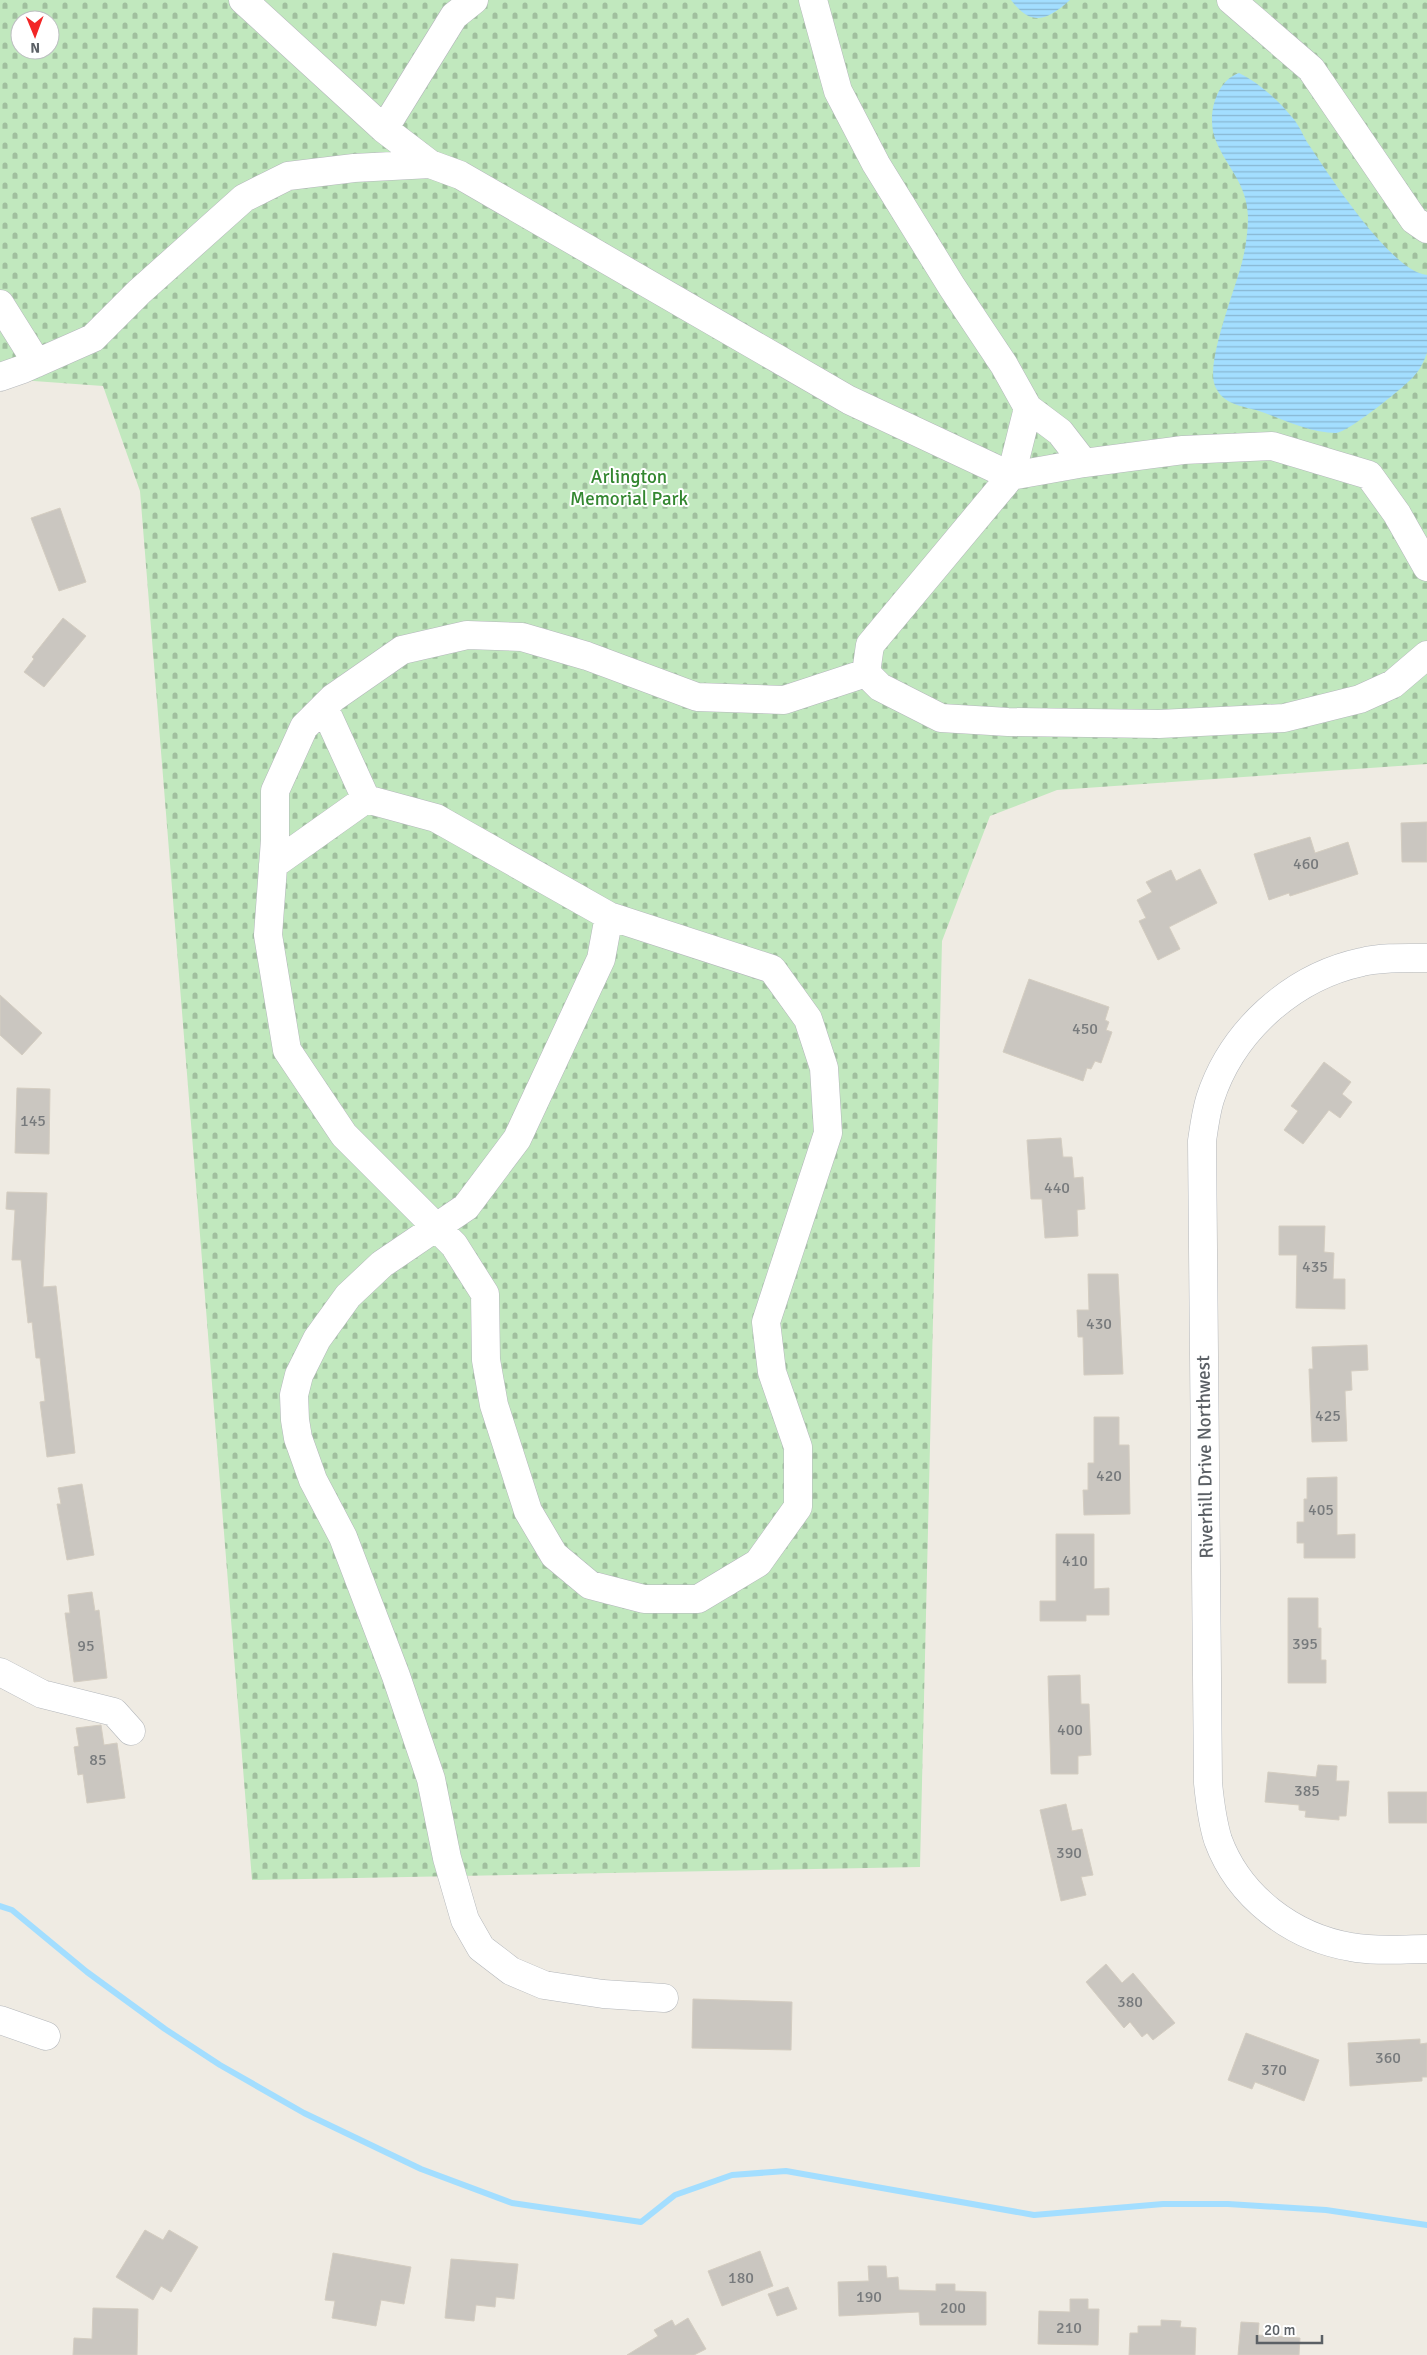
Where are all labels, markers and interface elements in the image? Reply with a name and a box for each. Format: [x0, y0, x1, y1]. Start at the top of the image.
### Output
north arrow [10, 10, 60, 60]
text: N [30, 39, 40, 56]
park label: Arlington Memorial Park [570, 465, 689, 511]
house number: 460 [1293, 854, 1319, 874]
house number: 450 [1072, 1019, 1098, 1039]
house number: 145 [20, 1111, 46, 1131]
house number: 440 [1044, 1178, 1070, 1198]
house number: 435 [1302, 1257, 1328, 1277]
house number: 430 [1086, 1314, 1112, 1334]
street label: Riverhill Drive Northwest [1191, 1355, 1219, 1559]
house number: 425 [1315, 1406, 1341, 1426]
house number: 420 [1096, 1466, 1122, 1486]
house number: 405 [1308, 1500, 1334, 1520]
house number: 410 [1062, 1551, 1088, 1571]
house number: 395 [1292, 1634, 1318, 1654]
house number: 95 [77, 1636, 95, 1656]
house number: 400 [1057, 1720, 1083, 1740]
house number: 85 [89, 1750, 107, 1770]
house number: 385 [1294, 1781, 1320, 1801]
house number: 390 [1056, 1843, 1082, 1863]
house number: 380 [1117, 1992, 1143, 2012]
house number: 360 [1375, 2048, 1401, 2068]
house number: 370 [1261, 2060, 1287, 2080]
house number: 180 [728, 2268, 754, 2288]
house number: 190 [856, 2287, 882, 2307]
house number: 200 [940, 2298, 966, 2318]
scale bar [1257, 2312, 1322, 2344]
house number: 210 [1056, 2318, 1082, 2338]
text: 20 m [1264, 2321, 1295, 2339]

